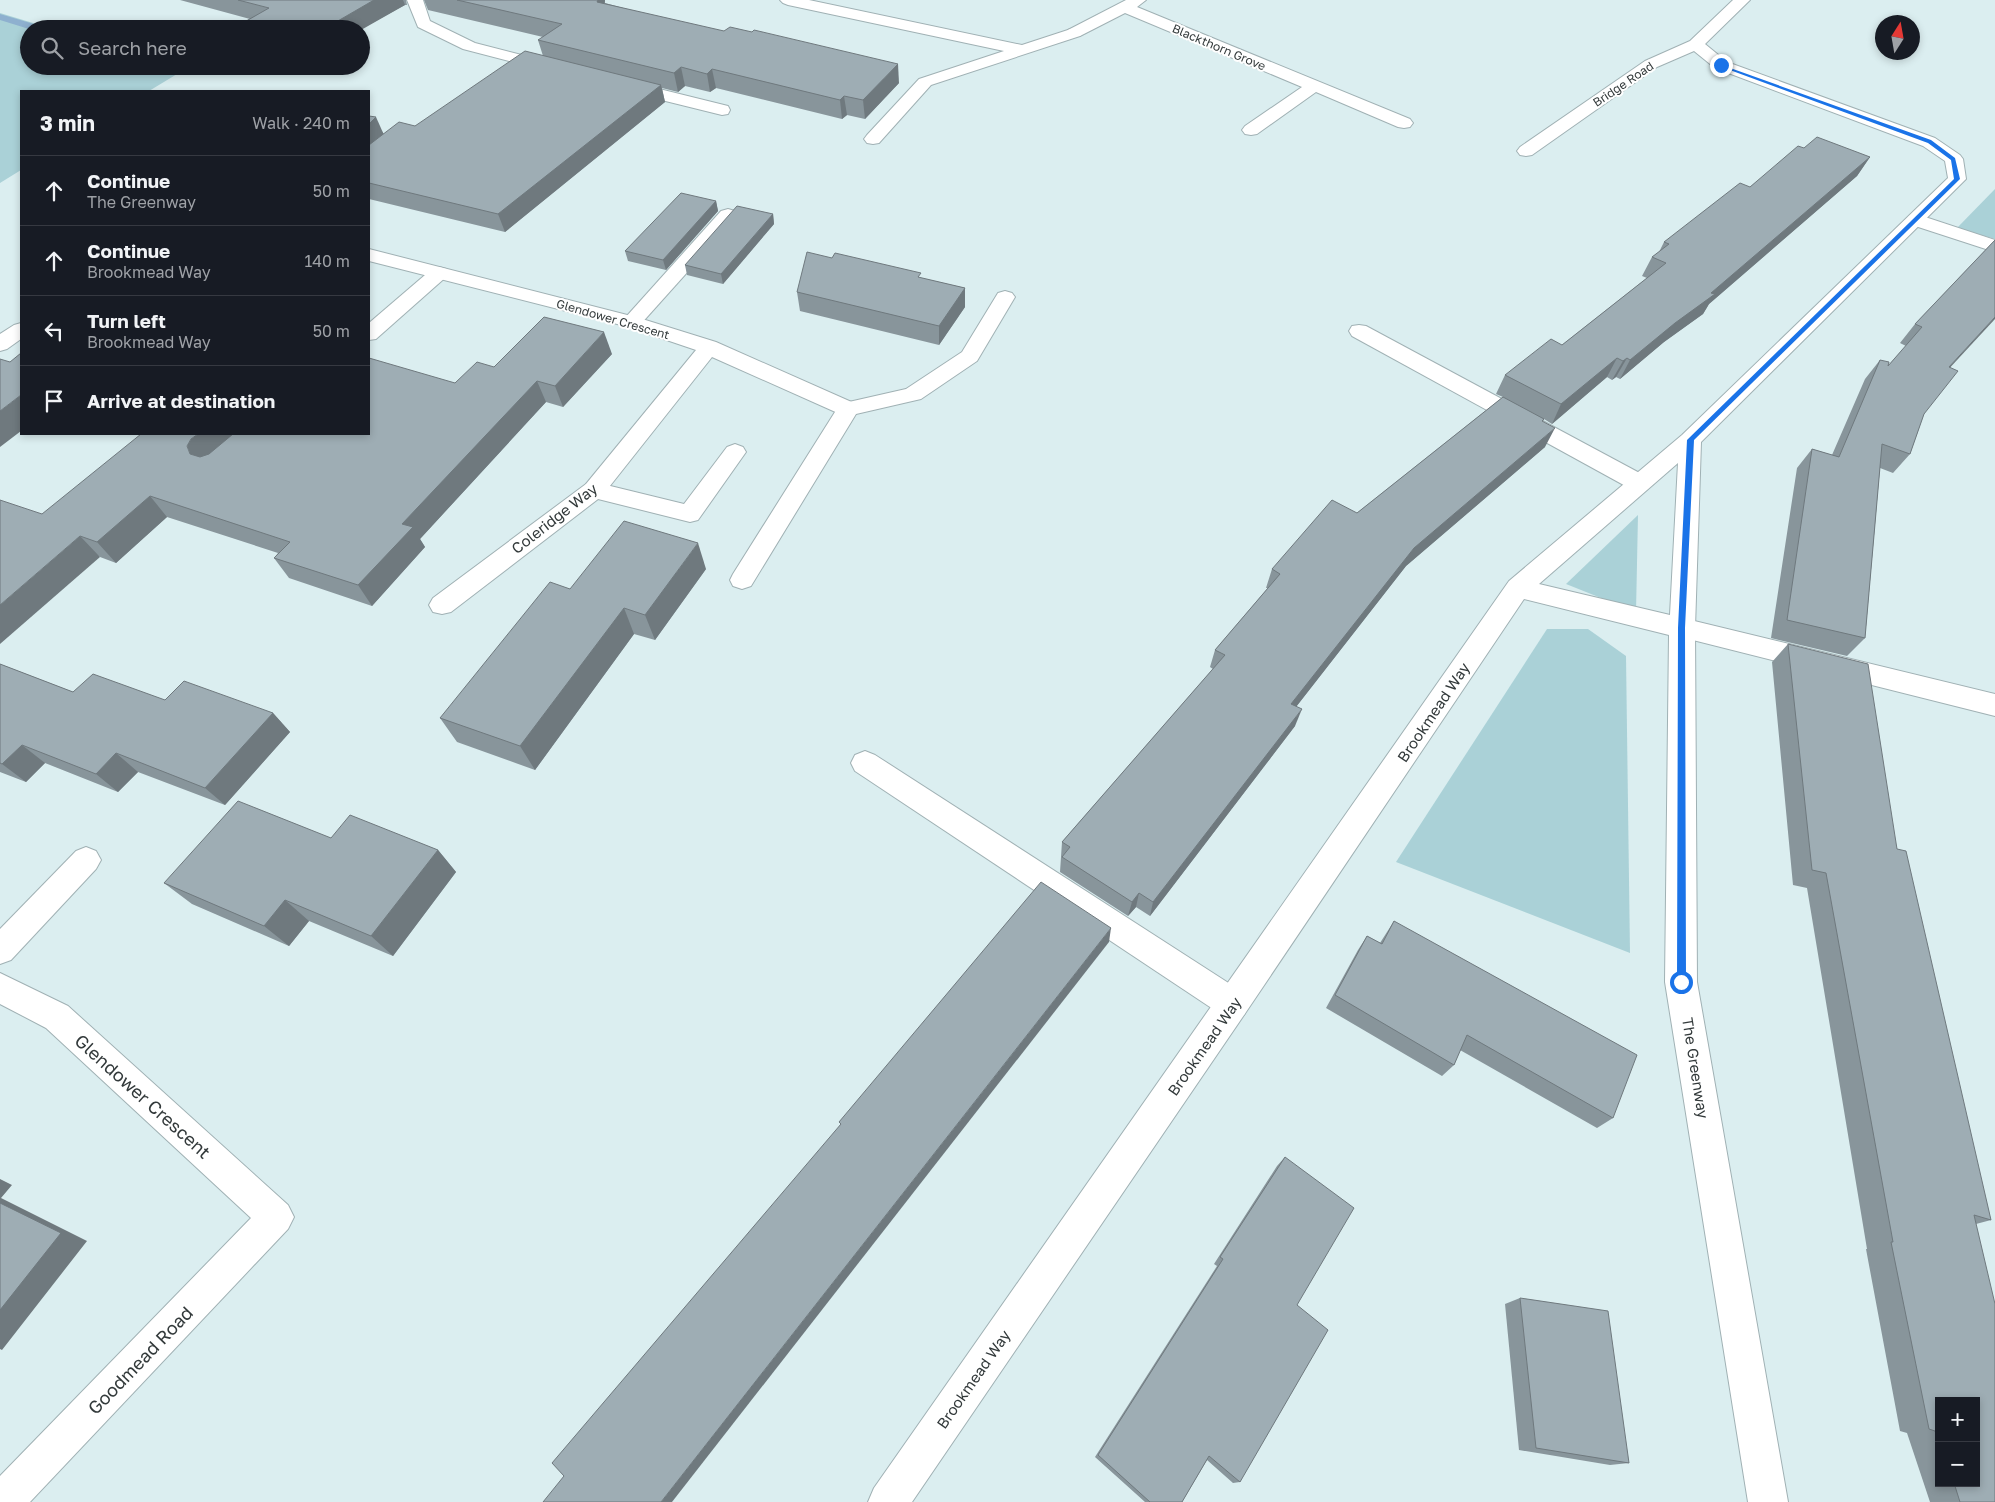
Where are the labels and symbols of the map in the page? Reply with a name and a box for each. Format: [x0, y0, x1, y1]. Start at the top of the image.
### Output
north arrow [1875, 15, 1920, 60]
street label: Blackthorn Grove [1170, 21, 1268, 73]
route end [1710, 54, 1733, 77]
street label: Bridge Road [1590, 58, 1656, 110]
street label: Glendower Crescent [555, 296, 671, 342]
street label: Coleridge Way [508, 479, 601, 557]
street label: Brookmead Way [1393, 658, 1473, 765]
route start [1670, 971, 1693, 994]
street label: Brookmead Way [1163, 993, 1245, 1099]
street label: The Greenway [1679, 1016, 1713, 1120]
street label: Glendower Crescent [71, 1029, 215, 1163]
street label: Goodmead Road [83, 1301, 197, 1419]
street label: Brookmead Way [932, 1326, 1014, 1432]

